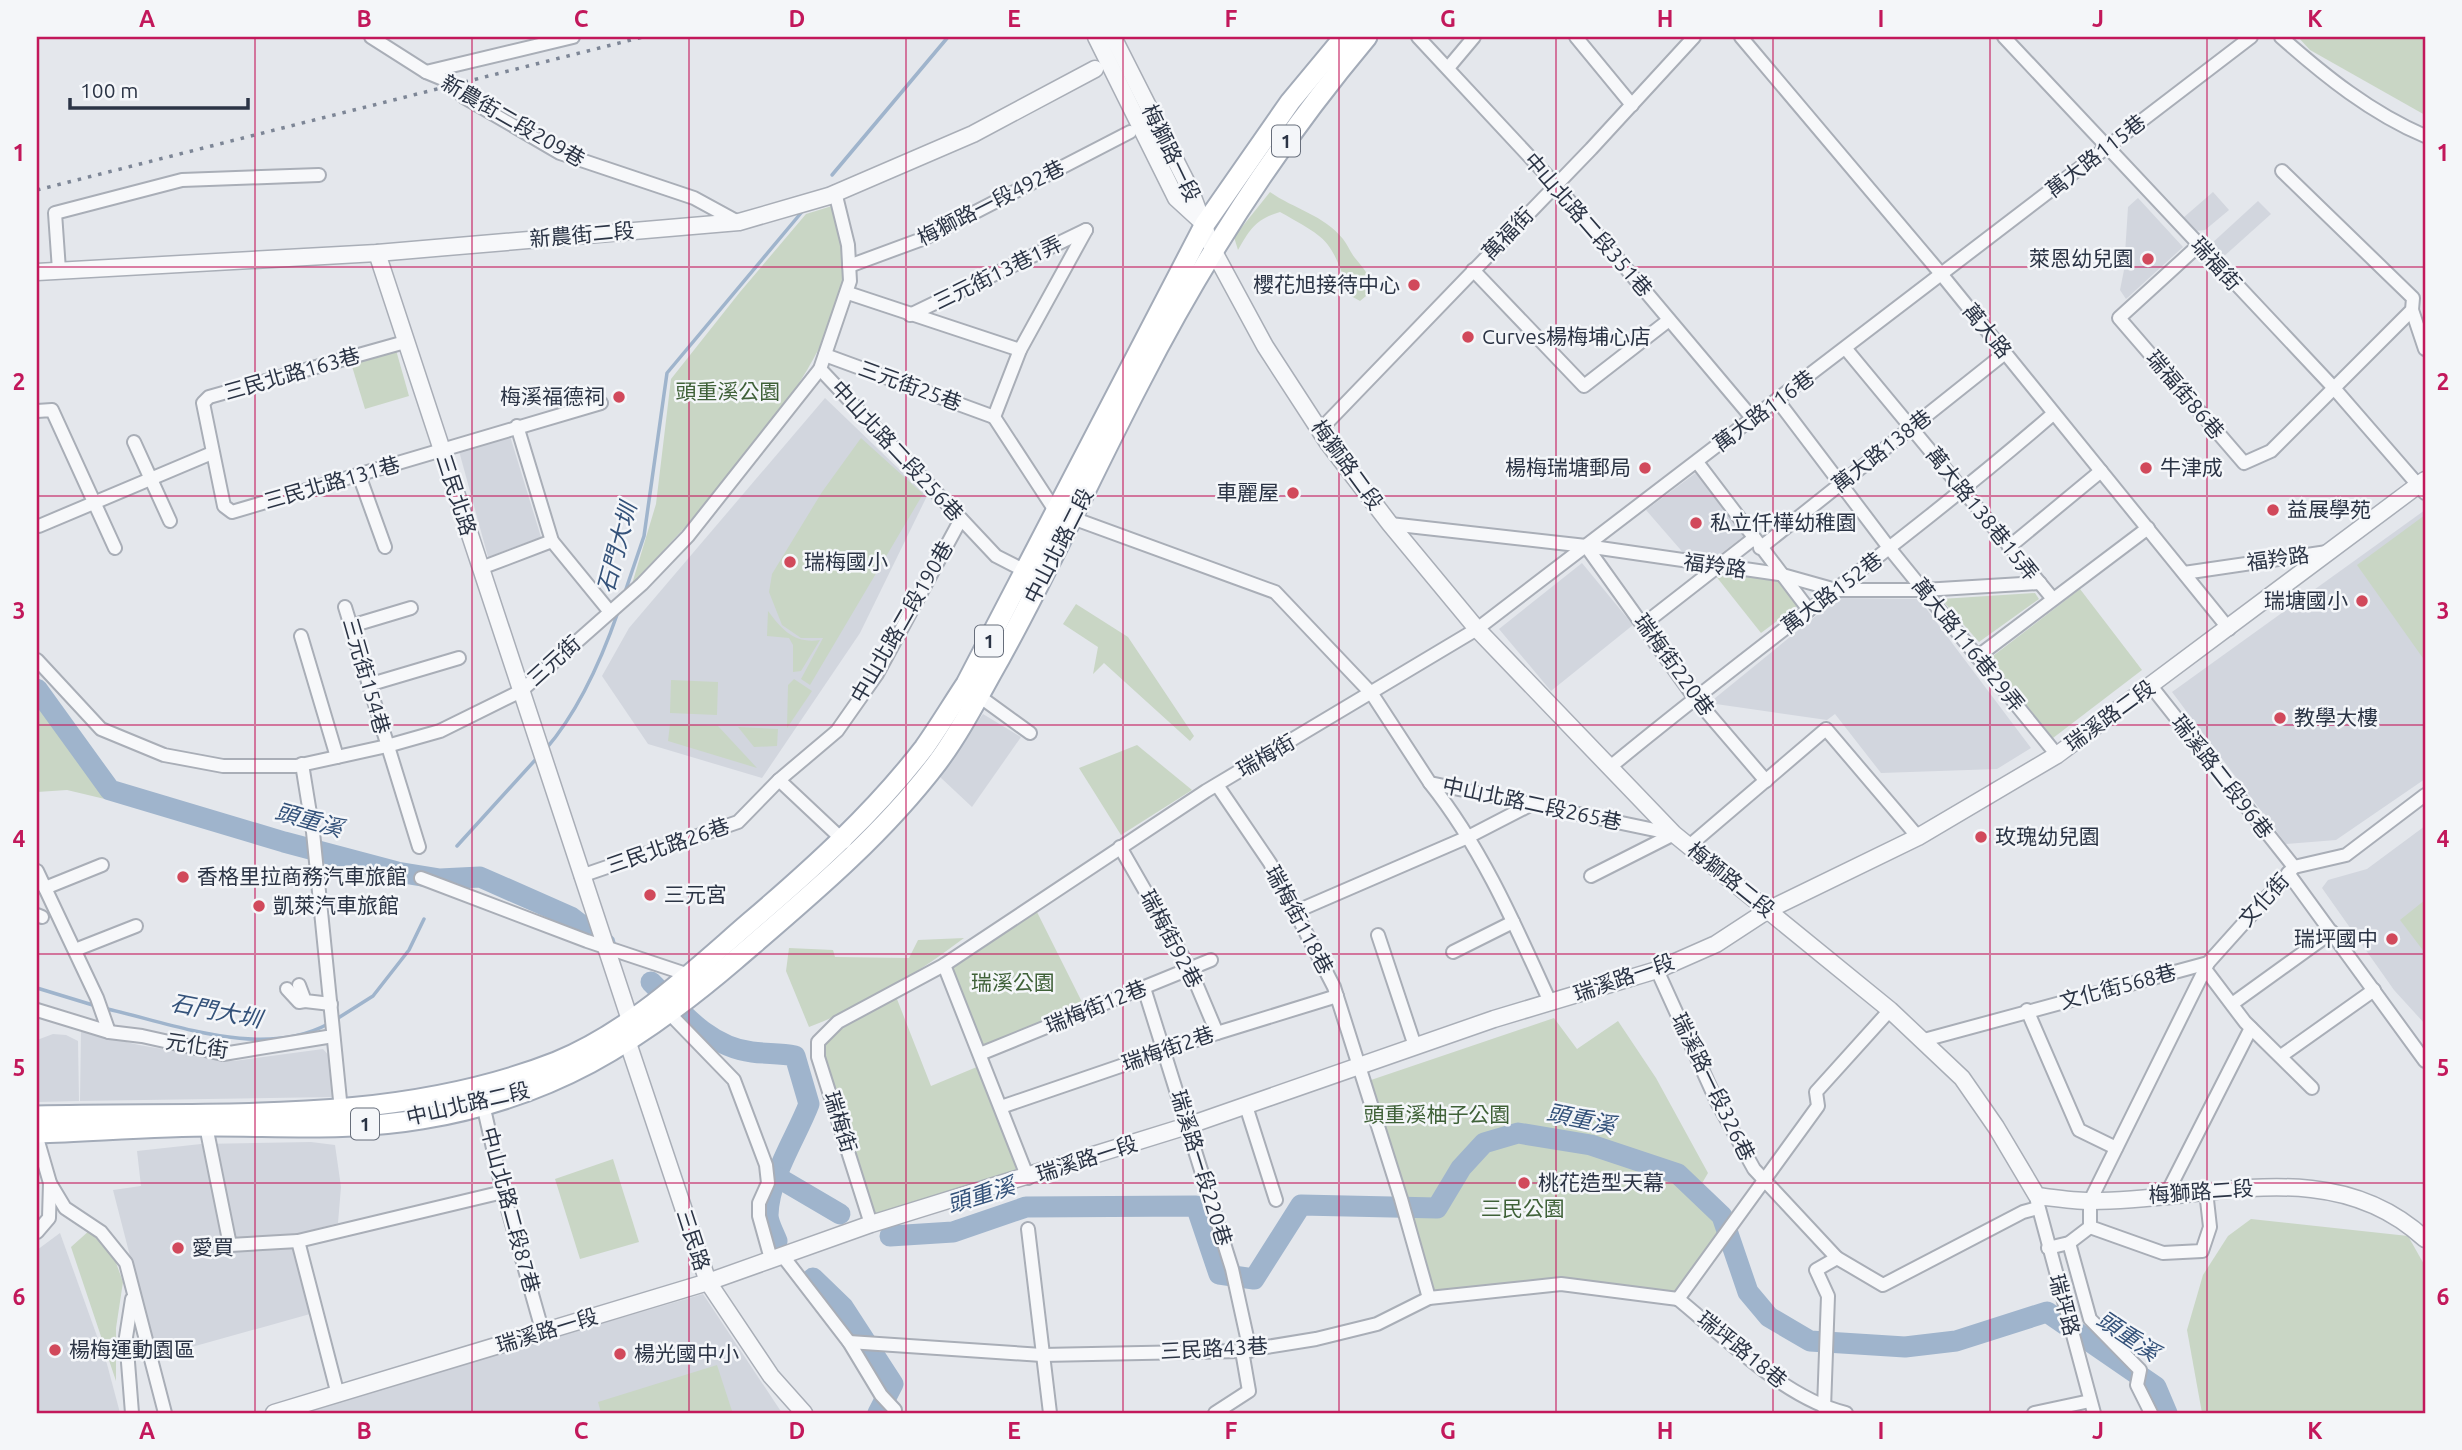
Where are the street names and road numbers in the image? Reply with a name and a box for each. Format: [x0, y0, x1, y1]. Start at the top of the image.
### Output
street label: 新農街二段209巷 [438, 69, 589, 171]
street label: 梅獅路一段 [1138, 100, 1206, 205]
street label: 萬大路115巷 [2041, 109, 2150, 201]
road number: 1 [1272, 125, 1300, 156]
street label: 中山北路二段351巷 [1520, 148, 1658, 301]
street label: 梅獅路一段492巷 [913, 155, 1068, 249]
street label: 萬福街 [1477, 202, 1538, 264]
street label: 新農街二段 [529, 217, 635, 251]
street label: 三元街13巷1弄 [929, 231, 1066, 314]
street label: 瑞福街 [2187, 232, 2247, 295]
street label: 萬大路 [1959, 298, 2017, 362]
street label: 三民北路163巷 [221, 342, 363, 404]
street label: 瑞福街86巷 [2142, 345, 2230, 443]
street label: 三元街25巷 [856, 355, 965, 415]
street label: 萬大路116巷 [1708, 365, 1818, 456]
street label: 中山北路二段256巷 [827, 375, 969, 525]
street label: 萬大路138巷 [1827, 404, 1936, 496]
street label: 梅獅路二段 [1307, 415, 1388, 514]
street label: 萬大路138巷15弄 [1922, 442, 2044, 585]
street label: 三民北路131巷 [261, 451, 403, 513]
street label: 三民北路 [433, 451, 481, 538]
street label: 中山北路二段 [1019, 484, 1097, 607]
street label: 中山北路二段190巷 [845, 536, 957, 707]
street label: 福羚路 [2245, 542, 2311, 574]
street label: 萬大路152巷 [1776, 547, 1886, 638]
street label: 福羚路 [1682, 549, 1748, 581]
street label: 萬大路116巷29弄 [1908, 573, 2030, 716]
street label: 瑞梅街220巷 [1630, 609, 1720, 720]
street label: 三元街154巷 [339, 615, 395, 736]
road number: 1 [975, 626, 1003, 656]
street label: 三元街 [522, 630, 585, 690]
street label: 瑞溪路二段 [2060, 675, 2159, 756]
street label: 瑞溪路二段96巷 [2167, 710, 2278, 843]
street label: 瑞梅街 [1232, 729, 1299, 781]
street label: 中山北路二段265巷 [1440, 772, 1624, 834]
street label: 三民北路26巷 [603, 813, 732, 877]
street label: 梅獅路二段 [1683, 837, 1780, 922]
street label: 瑞梅街118巷 [1261, 861, 1339, 978]
street label: 文化街 [2233, 868, 2293, 931]
street label: 瑞梅街92巷 [1136, 885, 1208, 992]
street label: 瑞溪路一段 [1570, 949, 1677, 1005]
street label: 文化街568巷 [2057, 959, 2179, 1013]
street label: 瑞梅街12巷 [1041, 975, 1150, 1037]
street label: 瑞溪路一段326巷 [1668, 1009, 1760, 1164]
street label: 瑞梅街2巷 [1118, 1021, 1217, 1075]
street label: 元化街 [164, 1028, 230, 1062]
street label: 中山北路二段 [404, 1077, 532, 1129]
street label: 瑞溪路一段220巷 [1167, 1087, 1237, 1248]
street label: 瑞梅街 [820, 1088, 862, 1155]
road number: 1 [351, 1108, 379, 1140]
street label: 中山北路二段87巷 [477, 1124, 545, 1295]
street label: 瑞溪路一段 [1033, 1130, 1140, 1186]
street label: 梅獅路二段 [2148, 1175, 2254, 1207]
street label: 三民路 [673, 1206, 715, 1273]
street label: 瑞坪路 [2045, 1271, 2085, 1338]
street label: 瑞溪路一段 [493, 1303, 600, 1357]
street label: 瑞坪路18巷 [1693, 1306, 1792, 1392]
street label: 三民路43巷 [1160, 1333, 1268, 1363]

